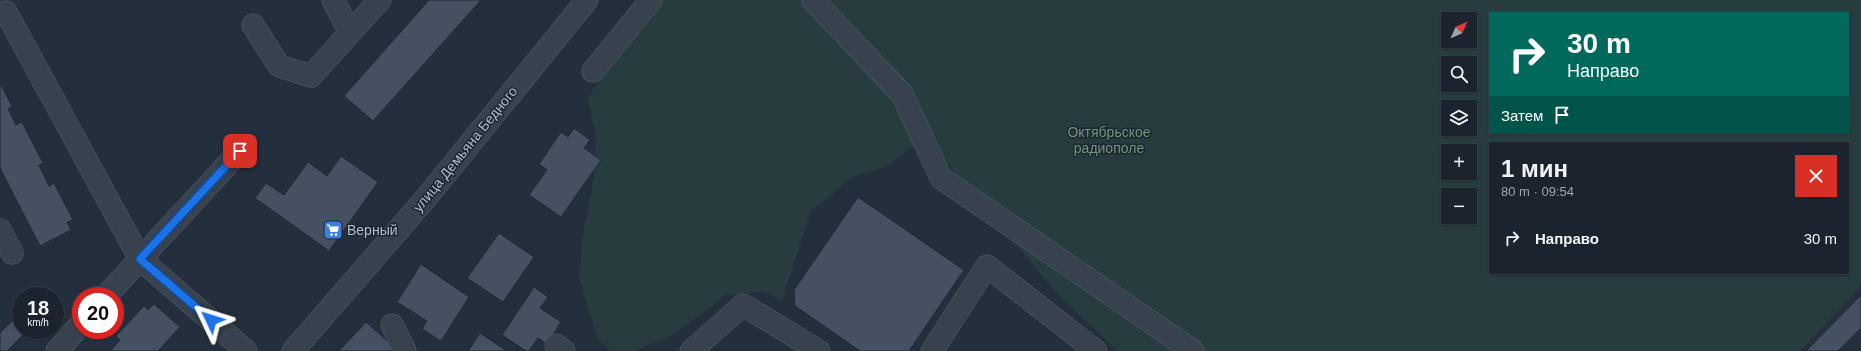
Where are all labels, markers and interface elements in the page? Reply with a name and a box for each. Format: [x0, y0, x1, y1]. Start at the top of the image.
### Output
north arrow [1441, 12, 1477, 48]
map controls [1441, 12, 1477, 224]
icon: right [1501, 28, 1553, 80]
text: 30 m [1567, 28, 1631, 59]
button: search [1441, 56, 1477, 92]
text: Направо [1567, 61, 1639, 81]
street label: улица Демьяна Бедного [410, 83, 521, 215]
button: layers [1441, 100, 1477, 136]
icon: arrive [1551, 104, 1573, 126]
text: Затем [1501, 107, 1543, 124]
park label: Октябрьское радиополе [1067, 124, 1151, 156]
pin [223, 134, 257, 168]
icon: arrive [229, 140, 251, 162]
button: + [1441, 144, 1477, 180]
text: 1 мин [1501, 155, 1568, 182]
button: close [1795, 155, 1837, 197]
text: 80 m · 09:54 [1501, 184, 1574, 199]
button: − [1441, 188, 1477, 224]
supermarket icon: Верный [322, 219, 344, 241]
place label: Верный [347, 222, 398, 238]
icon: right [1501, 227, 1523, 249]
text: Направо [1535, 230, 1599, 247]
text: 30 m [1804, 230, 1837, 247]
speed limit sign: 20 [72, 287, 124, 339]
text: 18 [27, 297, 49, 319]
position arrow [190, 299, 232, 341]
text: km/h [27, 317, 49, 328]

